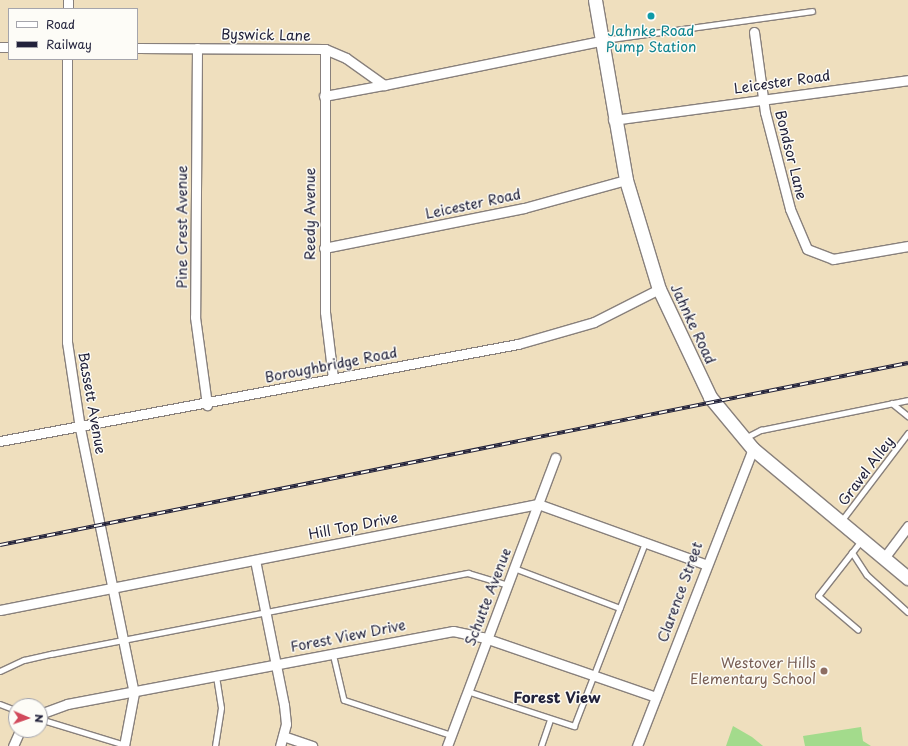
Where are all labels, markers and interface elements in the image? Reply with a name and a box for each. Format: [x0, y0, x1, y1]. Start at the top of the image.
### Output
legend [8, 8, 138, 60]
marker: Jahnke Road Pump Station [646, 11, 656, 21]
text: Road [46, 15, 75, 33]
place label: Jahnke Road Pump Station [606, 23, 696, 56]
street label: Byswick Lane [220, 26, 312, 44]
text: Railway [46, 35, 92, 53]
street label: Leicester Road [732, 67, 832, 97]
street label: Bondsor Lane [772, 108, 810, 202]
street label: Pine Crest Avenue [174, 166, 190, 288]
street label: Reedy Avenue [302, 168, 318, 260]
street label: Leicester Road [423, 186, 523, 222]
street label: Jahnke Road [667, 281, 719, 367]
street label: Boroughbridge Road [263, 344, 399, 386]
street label: Bassett Avenue [75, 351, 109, 455]
street label: Gravel Alley [834, 433, 898, 509]
street label: Hill Top Drive [306, 509, 400, 543]
street label: Clarence Street [654, 539, 706, 645]
street label: Schutte Avenue [462, 546, 514, 648]
street label: Forest View Drive [289, 617, 407, 655]
place label: Westover Hills Elementary School [690, 655, 816, 688]
marker: Westover Hills Elementary School [819, 666, 829, 676]
district label: Forest View [513, 688, 601, 706]
north arrow [8, 698, 48, 738]
text: N [31, 714, 48, 723]

